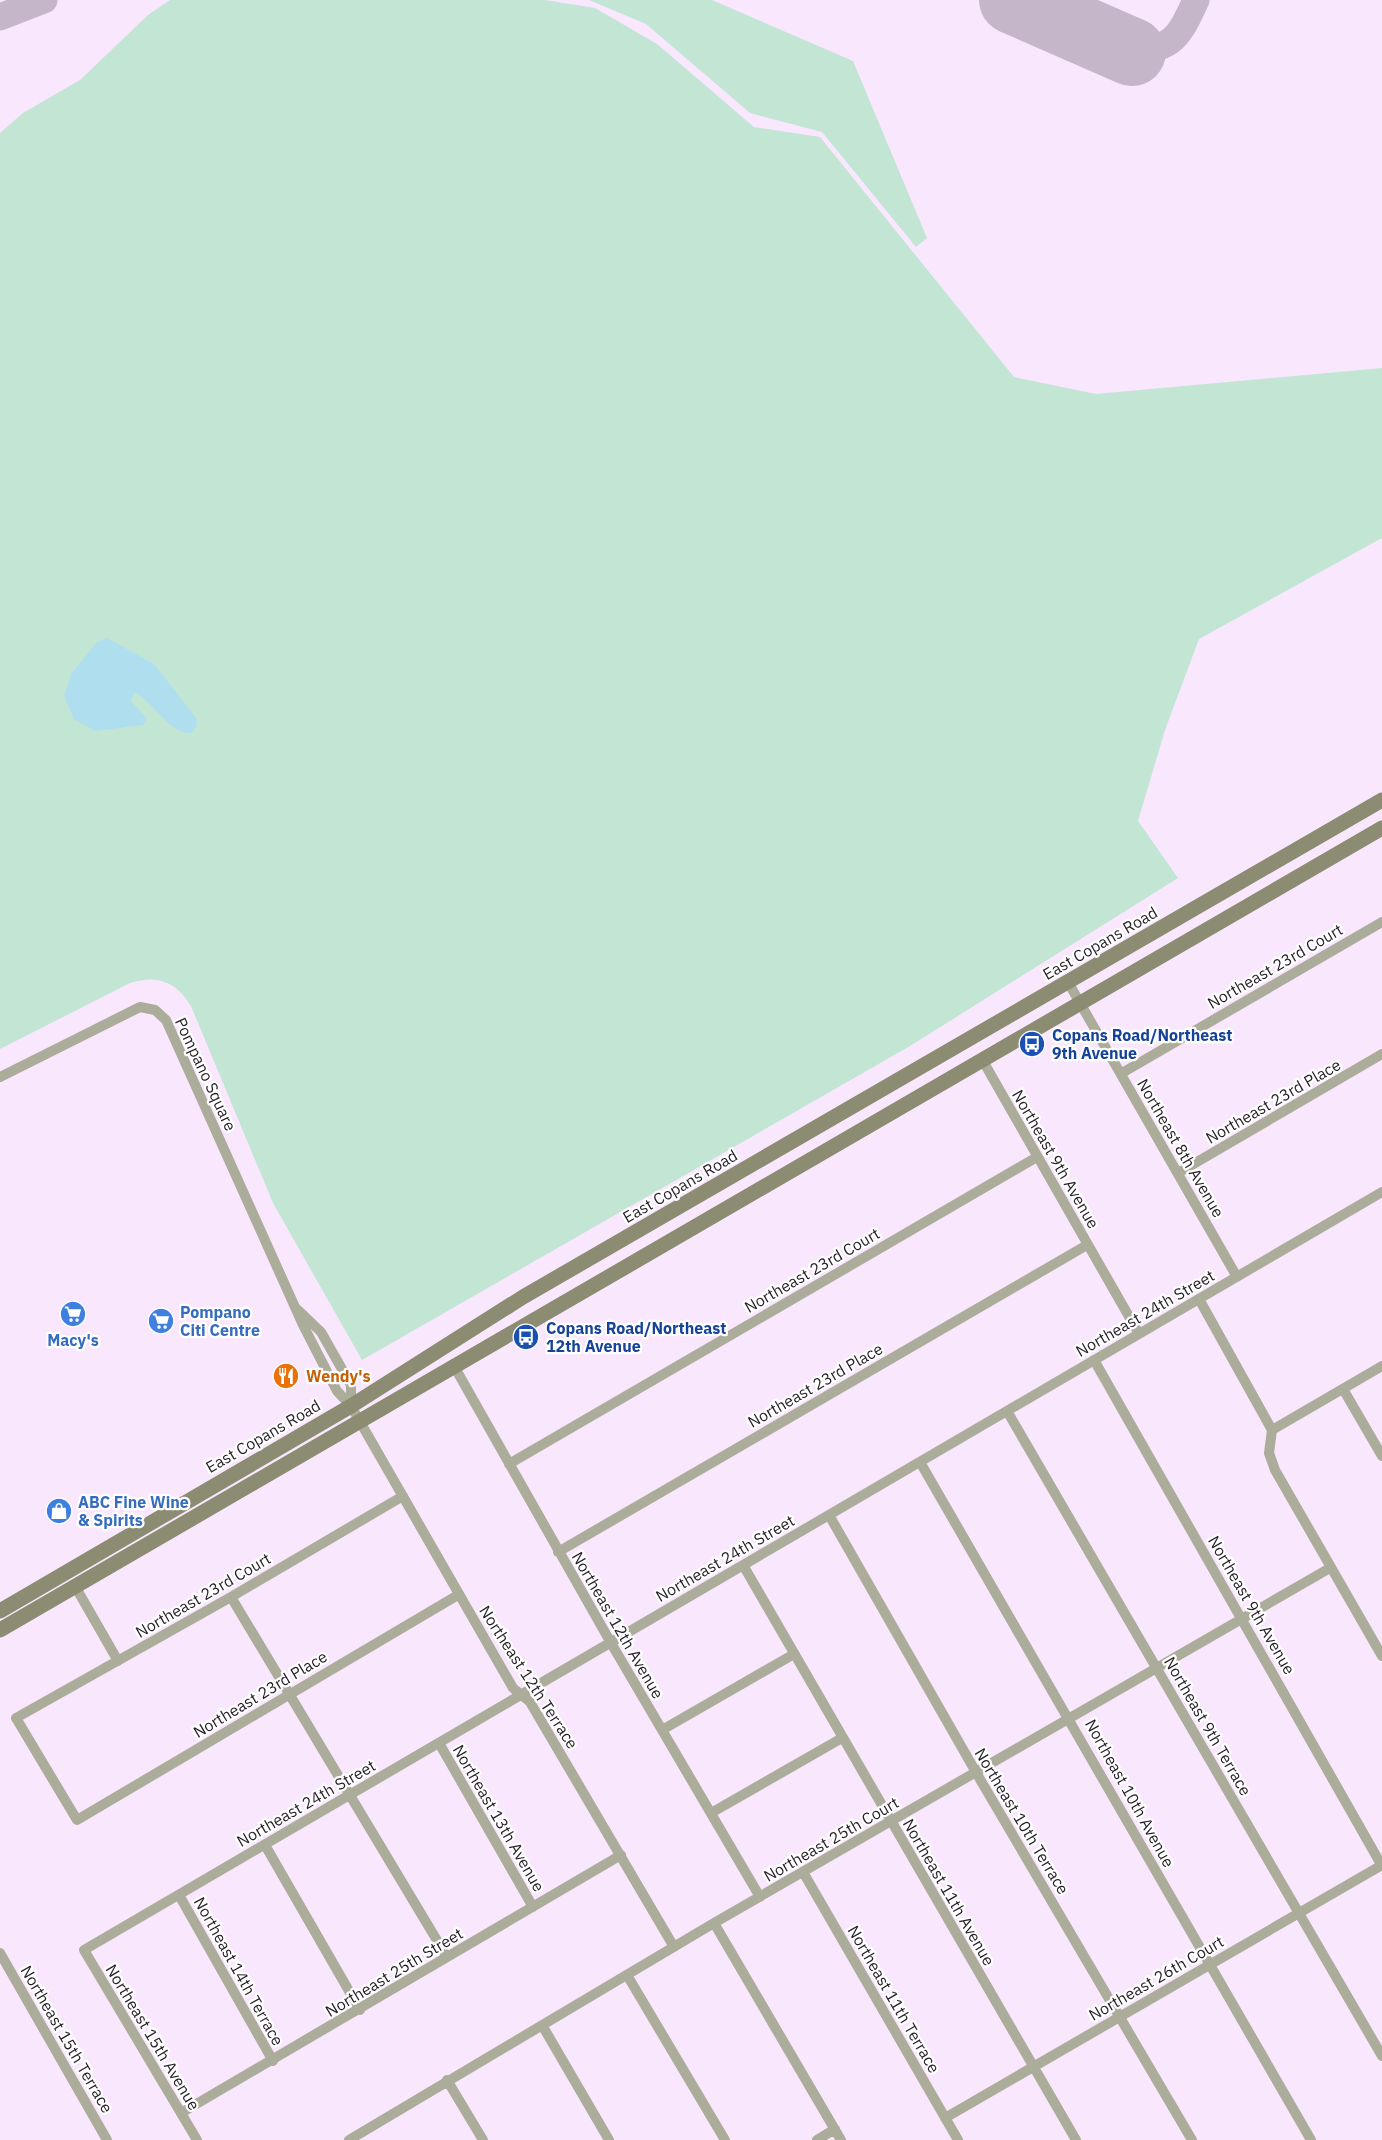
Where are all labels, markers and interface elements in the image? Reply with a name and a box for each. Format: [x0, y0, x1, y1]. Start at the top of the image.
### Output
street label: East Copans Road [1039, 902, 1161, 984]
street label: Northeast 23rd Court [1204, 919, 1346, 1013]
street label: Pompano Square [171, 1014, 241, 1134]
place label: Copans Road/Northeast 9th Avenue [1052, 1025, 1232, 1063]
bus stop icon: Copans Road/Northeast 9th Avenue [1017, 1029, 1047, 1059]
street label: Northeast 23rd Place [1202, 1054, 1344, 1148]
street label: Northeast 8th Avenue [1133, 1075, 1229, 1221]
street label: Northeast 9th Avenue [1008, 1086, 1104, 1232]
street label: East Copans Road [619, 1145, 741, 1227]
street label: Northeast 23rd Court [741, 1223, 883, 1317]
street label: Northeast 24th Street [1072, 1265, 1218, 1361]
supermarket icon: Macy's [58, 1299, 88, 1329]
place label: Pompano Citi Centre [180, 1302, 260, 1340]
supermarket icon: Pompano Citi Centre [146, 1306, 176, 1336]
place label: Copans Road/Northeast 12th Avenue [546, 1318, 726, 1356]
bus stop icon: Copans Road/Northeast 12th Avenue [511, 1322, 541, 1352]
place label: Macy's [47, 1330, 99, 1350]
street label: Northeast 23rd Place [744, 1338, 886, 1432]
restaurant icon: Wendy's [271, 1361, 301, 1391]
place label: Wendy's [306, 1366, 371, 1386]
street label: East Copans Road [202, 1395, 324, 1477]
place label: ABC Fine Wine & Spirits [78, 1492, 189, 1530]
shop icon: ABC Fine Wine & Spirits [44, 1496, 74, 1526]
street label: Northeast 24th Street [652, 1510, 798, 1606]
street label: Northeast 9th Avenue [1204, 1532, 1300, 1678]
street label: Northeast 23rd Court [132, 1548, 274, 1642]
street label: Northeast 12th Avenue [568, 1548, 668, 1702]
street label: Northeast 12th Terrace [475, 1602, 583, 1753]
street label: Northeast 23rd Place [189, 1646, 331, 1742]
street label: Northeast 9th Terrace [1160, 1653, 1256, 1799]
street label: Northeast 10th Avenue [1081, 1715, 1179, 1871]
street label: Northeast 13th Avenue [449, 1741, 549, 1895]
street label: Northeast 10th Terrace [970, 1744, 1074, 1898]
street label: Northeast 24th Street [233, 1755, 379, 1851]
street label: Northeast 25th Court [760, 1792, 902, 1886]
street label: Northeast 11th Avenue [899, 1815, 999, 1969]
street label: Northeast 14th Terrace [190, 1893, 288, 2049]
street label: Northeast 11th Terrace [844, 1922, 944, 2076]
street label: Northeast 25th Street [322, 1923, 466, 2021]
street label: Northeast 26th Court [1085, 1931, 1227, 2025]
street label: Northeast 15th Avenue [102, 1961, 205, 2114]
street label: Northeast 15th Terrace [17, 1962, 117, 2116]

